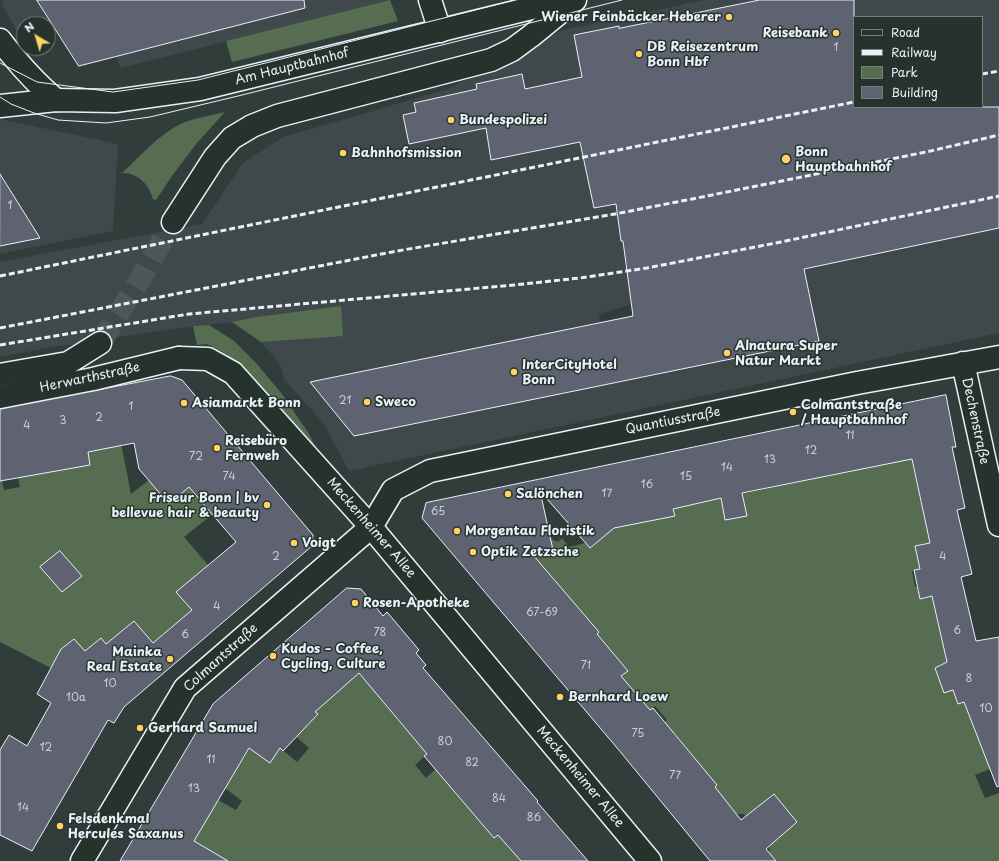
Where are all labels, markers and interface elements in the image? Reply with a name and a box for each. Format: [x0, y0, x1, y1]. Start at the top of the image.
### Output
place label: Wiener Feinbäcker Heberer [541, 9, 721, 25]
marker: Wiener Feinbäcker Heberer [724, 12, 734, 22]
north arrow [16, 16, 56, 56]
legend [853, 16, 983, 108]
text: N [20, 18, 38, 36]
text: Road [891, 23, 920, 41]
place label: Reisebank [763, 25, 828, 41]
marker: Reisebank [831, 28, 841, 38]
place label: DB Reisezentrum Bonn Hbf [647, 39, 758, 70]
house number: 1 [834, 41, 838, 55]
text: Railway [891, 43, 937, 61]
street label: Am Hauptbahnhof [234, 45, 350, 89]
marker: DB Reisezentrum Bonn Hbf [634, 49, 644, 59]
text: Park [891, 63, 918, 81]
text: Building [891, 83, 938, 101]
place label: Bundespolizei [459, 112, 547, 128]
marker: Bundespolizei [446, 115, 456, 125]
place label: Bonn Hauptbahnhof [795, 144, 892, 175]
place label: Bahnhofsmission [351, 145, 462, 161]
marker: Bahnhofsmission [338, 148, 348, 158]
marker: Bonn Hauptbahnhof [780, 153, 792, 165]
house number: 1 [8, 199, 12, 213]
place label: Alnatura Super Natur Markt [735, 338, 837, 369]
marker: Alnatura Super Natur Markt [722, 348, 732, 358]
place label: InterCityHotel Bonn [522, 357, 617, 388]
street label: Herwarthstraße [39, 360, 141, 396]
marker: InterCityHotel Bonn [509, 367, 519, 377]
street label: Dechenstraße [958, 376, 992, 466]
house number: 21 [339, 394, 351, 408]
place label: Sweco [375, 394, 416, 410]
place label: Asiamarkt Bonn [192, 395, 301, 411]
marker: Sweco [362, 397, 372, 407]
place label: Colmantstraße / Hauptbahnhof [801, 397, 907, 428]
marker: Asiamarkt Bonn [179, 398, 189, 408]
house number: 1 [129, 400, 133, 414]
street label: Quantiusstraße [624, 404, 722, 438]
marker: Colmantstraße / Hauptbahnhof [788, 407, 798, 417]
house number: 2 [95, 411, 103, 425]
house number: 3 [59, 414, 67, 428]
house number: 4 [23, 419, 31, 433]
house number: 11 [845, 429, 855, 443]
place label: Reisebüro Fernweh [225, 433, 287, 464]
marker: Reisebüro Fernweh [212, 443, 222, 453]
house number: 12 [805, 444, 817, 458]
house number: 72 [189, 450, 203, 464]
house number: 13 [764, 453, 776, 467]
house number: 14 [721, 461, 733, 475]
house number: 74 [222, 470, 236, 484]
house number: 15 [680, 470, 692, 484]
street label: Meckenheimer Allee [323, 475, 419, 581]
house number: 16 [641, 478, 653, 492]
place label: Salönchen [516, 486, 583, 502]
house number: 17 [602, 487, 612, 501]
marker: Salönchen [503, 489, 513, 499]
place label: Friseur Bonn | bv bellevue hair & beauty [112, 490, 259, 521]
marker: Friseur Bonn | bv bellevue hair & beauty [262, 500, 272, 510]
house number: 65 [431, 505, 445, 519]
place label: Morgentau Floristik [465, 523, 595, 539]
marker: Morgentau Floristik [452, 526, 462, 536]
place label: Voigt [302, 535, 336, 551]
marker: Voigt [289, 538, 299, 548]
place label: Optik Zetzsche [481, 544, 579, 560]
marker: Optik Zetzsche [468, 547, 478, 557]
house number: 2 [272, 550, 280, 564]
house number: 4 [939, 550, 947, 564]
place label: Rosen-Apotheke [363, 595, 470, 611]
marker: Rosen-Apotheke [350, 598, 360, 608]
house number: 4 [213, 600, 221, 614]
house number: 67-69 [526, 606, 558, 620]
street label: Colmantstraße [181, 621, 261, 695]
house number: 6 [953, 624, 961, 638]
house number: 78 [374, 626, 386, 640]
house number: 6 [181, 628, 189, 642]
place label: Kudos – Coffee, Cycling, Culture [281, 641, 385, 672]
place label: Mainka Real Estate [87, 644, 162, 675]
marker: Kudos – Coffee, Cycling, Culture [268, 651, 278, 661]
marker: Mainka Real Estate [165, 654, 175, 664]
house number: 71 [581, 659, 591, 673]
house number: 8 [966, 672, 972, 686]
house number: 10 [104, 677, 116, 691]
place label: Bernhard Loew [568, 689, 668, 705]
house number: 10a [66, 691, 86, 705]
marker: Bernhard Loew [555, 692, 565, 702]
house number: 10 [980, 702, 992, 716]
place label: Gerhard Samuel [148, 720, 257, 736]
marker: Gerhard Samuel [135, 723, 145, 733]
street label: Meckenheimer Allee [533, 723, 627, 831]
house number: 75 [632, 727, 644, 741]
house number: 80 [438, 735, 452, 749]
house number: 12 [40, 741, 52, 755]
house number: 11 [206, 753, 216, 767]
house number: 82 [465, 756, 479, 770]
house number: 77 [669, 769, 681, 783]
house number: 13 [188, 782, 200, 796]
house number: 84 [492, 792, 506, 806]
house number: 14 [17, 801, 29, 815]
place label: Felsdenkmal Hercules Saxanus [68, 811, 183, 842]
house number: 86 [527, 811, 541, 825]
marker: Felsdenkmal Hercules Saxanus [55, 821, 65, 831]

